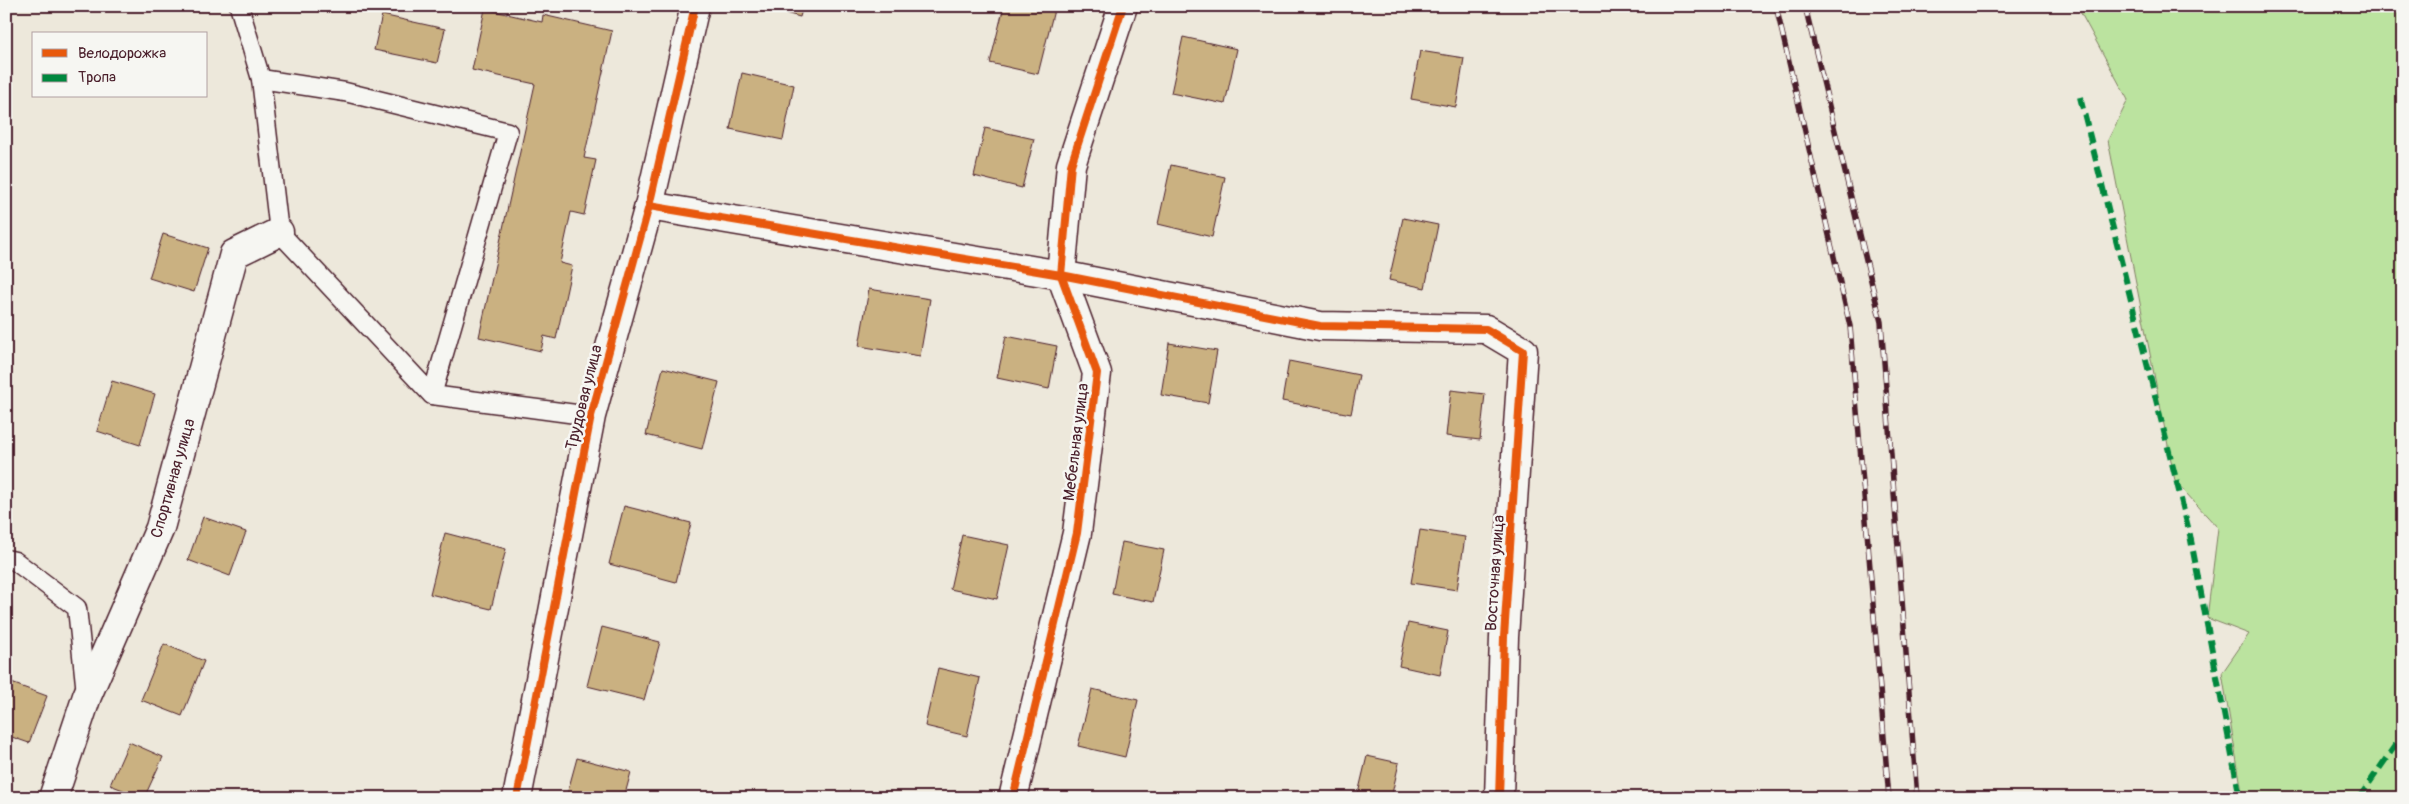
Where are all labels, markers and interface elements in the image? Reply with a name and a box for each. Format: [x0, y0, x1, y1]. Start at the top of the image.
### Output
legend [32, 32, 208, 98]
text: Велодорожка [78, 44, 166, 63]
text: Тропа [78, 68, 116, 87]
street label: Трудовая улица [561, 343, 607, 452]
street label: Мебельная улица [1059, 382, 1093, 502]
street label: Спортивная улица [146, 416, 200, 540]
street label: Восточная улица [1481, 514, 1509, 632]

